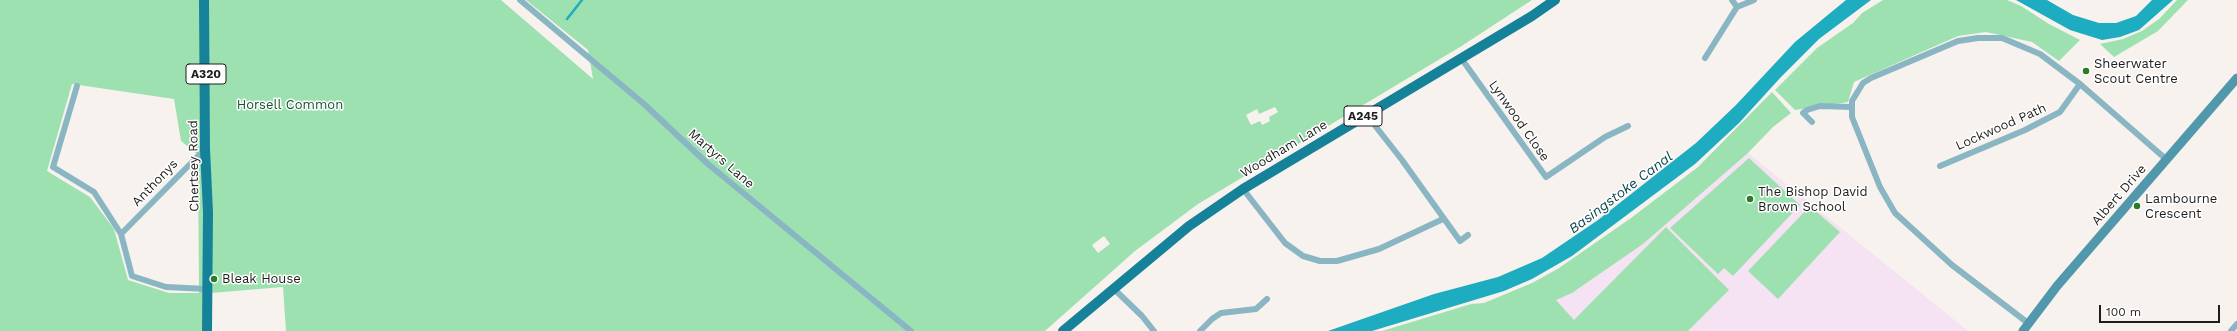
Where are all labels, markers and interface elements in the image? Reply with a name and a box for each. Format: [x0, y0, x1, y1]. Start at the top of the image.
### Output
place label: Sheerwater Scout Centre [2094, 56, 2178, 87]
road number: A320 [186, 64, 226, 84]
marker: Sheerwater Scout Centre [2081, 66, 2091, 76]
street label: Lynwood Close [1485, 78, 1553, 164]
park label: Horsell Common [237, 97, 343, 113]
street label: Lockwood Path [1953, 100, 2049, 154]
road number: A245 [1344, 106, 1382, 126]
street label: Woodham Lane [1238, 117, 1330, 181]
street label: Chertsey Road [185, 120, 203, 212]
street label: Martyrs Lane [685, 126, 757, 192]
water label: Basingstoke Canal [1566, 148, 1676, 238]
street label: Anthonys [129, 156, 181, 210]
street label: Albert Drive [2088, 161, 2150, 229]
place label: The Bishop David Brown School [1758, 184, 1868, 215]
place label: Lambourne Crescent [2145, 191, 2217, 222]
marker: The Bishop David Brown School [1745, 194, 1755, 204]
marker: Lambourne Crescent [2132, 201, 2142, 211]
place label: Bleak House [222, 271, 301, 287]
marker: Bleak House [209, 274, 219, 284]
scale bar [2101, 297, 2222, 323]
text: 100 m [2106, 305, 2141, 319]

